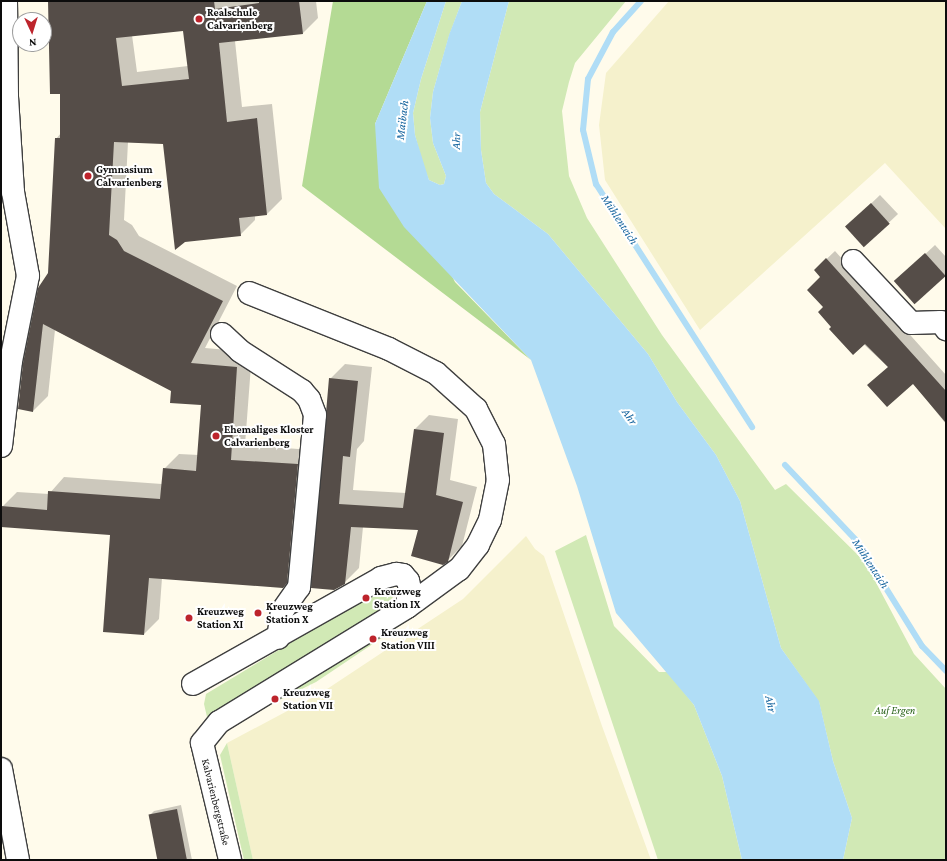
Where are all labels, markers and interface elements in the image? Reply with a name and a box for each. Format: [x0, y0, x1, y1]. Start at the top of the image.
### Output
place label: Realschule Calvarienberg [207, 6, 273, 32]
north arrow [12, 12, 52, 52]
marker: Realschule Calvarienberg [194, 14, 204, 24]
text: N [29, 37, 37, 49]
water label: Maibach [393, 99, 413, 141]
water label: Ahr [450, 132, 464, 150]
place label: Gymnasium Calvarienberg [96, 163, 162, 189]
marker: Gymnasium Calvarienberg [83, 171, 93, 181]
water label: Mühlenteich [598, 192, 640, 248]
water label: Ahr [618, 406, 640, 428]
place label: Ehemaliges Kloster Calvarienberg [224, 423, 314, 449]
marker: Ehemaliges Kloster Calvarienberg [211, 431, 221, 441]
water label: Mühlenteich [849, 536, 891, 592]
place label: Kreuzweg Station IX [374, 585, 421, 611]
marker: Kreuzweg Station IX [361, 593, 371, 603]
place label: Kreuzweg Station X [266, 600, 313, 626]
place label: Kreuzweg Station XI [197, 605, 244, 631]
marker: Kreuzweg Station X [253, 608, 263, 618]
marker: Kreuzweg Station XI [184, 613, 194, 623]
place label: Kreuzweg Station VIII [381, 626, 435, 652]
marker: Kreuzweg Station VIII [368, 634, 378, 644]
place label: Kreuzweg Station VII [283, 686, 333, 712]
marker: Kreuzweg Station VII [270, 694, 280, 704]
water label: Ahr [761, 694, 779, 714]
park label: Auf Ergen [875, 703, 915, 717]
street label: Kalvarienbergstraße [199, 757, 233, 847]

